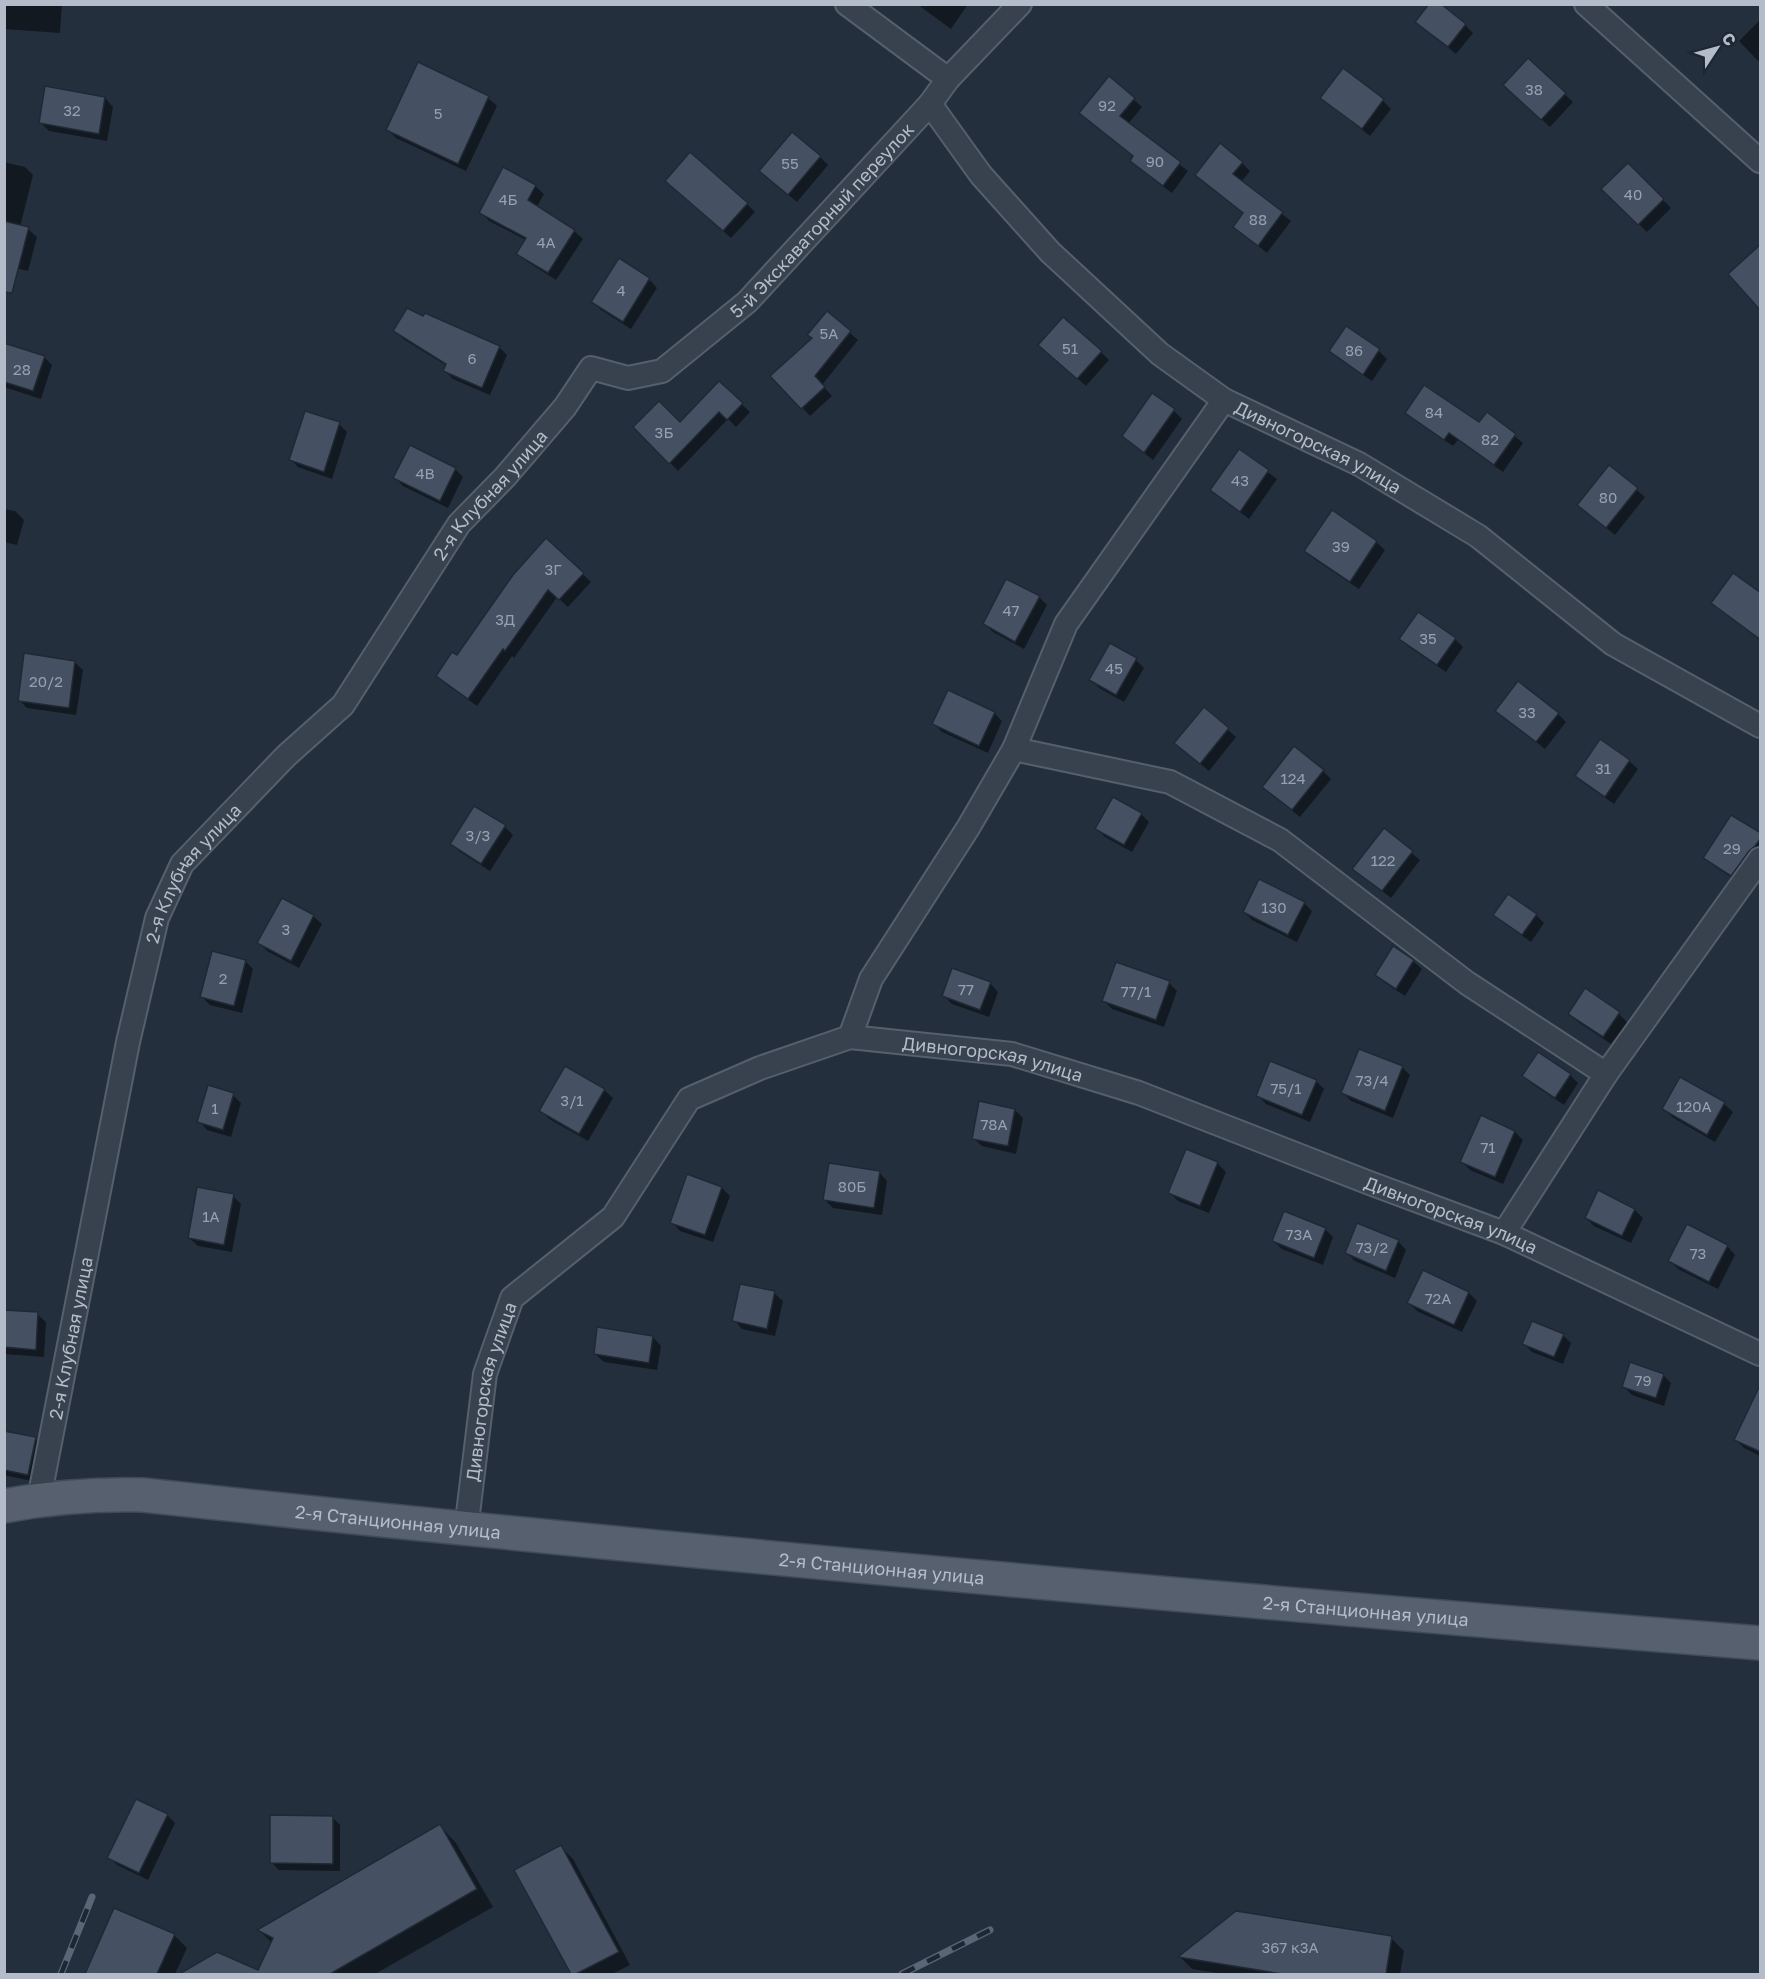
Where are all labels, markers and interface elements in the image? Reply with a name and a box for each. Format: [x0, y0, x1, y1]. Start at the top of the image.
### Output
north arrow [1687, 18, 1747, 78]
text: С [1718, 29, 1741, 50]
house number: 38 [1525, 80, 1543, 98]
house number: 92 [1098, 96, 1116, 114]
house number: 32 [63, 101, 81, 119]
house number: 5 [434, 104, 442, 122]
street label: 5-й Экскаваторный переулок [725, 118, 918, 322]
house number: 90 [1146, 152, 1164, 170]
house number: 55 [781, 154, 799, 172]
house number: 40 [1624, 185, 1642, 203]
house number: 4Б [498, 190, 518, 208]
house number: 88 [1249, 210, 1267, 228]
house number: 4А [536, 233, 556, 251]
house number: 4 [616, 281, 626, 299]
house number: 5А [820, 324, 838, 342]
house number: 51 [1062, 339, 1078, 357]
house number: 86 [1345, 341, 1363, 359]
house number: 6 [467, 349, 477, 367]
house number: 28 [13, 360, 31, 378]
street label: Дивногорская улица [1231, 396, 1406, 498]
house number: 84 [1425, 403, 1443, 421]
house number: 3Б [655, 423, 673, 441]
street label: 2-я Клубная улица [428, 425, 552, 564]
house number: 82 [1481, 430, 1499, 448]
house number: 4В [415, 464, 435, 482]
house number: 43 [1231, 471, 1249, 489]
house number: 80 [1599, 488, 1617, 506]
house number: 39 [1332, 537, 1350, 555]
house number: 3Г [544, 560, 562, 578]
house number: 47 [1002, 601, 1020, 619]
house number: 3Д [495, 610, 515, 628]
house number: 35 [1419, 629, 1437, 647]
house number: 45 [1105, 659, 1123, 677]
house number: 20/2 [29, 672, 63, 690]
house number: 33 [1518, 703, 1536, 721]
house number: 31 [1595, 759, 1611, 777]
house number: 124 [1280, 769, 1306, 787]
street label: 2-я Клубная улица [140, 799, 245, 945]
house number: 3/3 [466, 826, 490, 844]
house number: 29 [1723, 839, 1741, 857]
house number: 122 [1371, 851, 1395, 869]
house number: 130 [1261, 898, 1287, 916]
house number: 3 [282, 920, 290, 938]
house number: 2 [219, 969, 227, 987]
house number: 77 [958, 980, 974, 998]
house number: 77/1 [1121, 982, 1151, 1000]
street label: Дивногорская улица [901, 1032, 1086, 1086]
house number: 73/4 [1355, 1071, 1389, 1089]
house number: 75/1 [1270, 1079, 1302, 1097]
house number: 3/1 [560, 1091, 584, 1109]
house number: 120А [1676, 1097, 1712, 1115]
house number: 1 [211, 1099, 219, 1117]
house number: 78А [980, 1115, 1008, 1133]
house number: 71 [1480, 1138, 1496, 1156]
street label: Дивногорская улица [1362, 1171, 1541, 1258]
house number: 80Б [838, 1177, 866, 1195]
house number: 1А [202, 1207, 220, 1225]
house number: 73А [1286, 1225, 1312, 1243]
house number: 73/2 [1356, 1238, 1388, 1256]
house number: 73 [1690, 1244, 1706, 1262]
street label: 2-я Клубная улица [44, 1255, 97, 1421]
house number: 72А [1425, 1289, 1451, 1307]
street label: Дивногорская улица [461, 1299, 521, 1483]
house number: 79 [1634, 1371, 1652, 1389]
street label: 2-я Станционная улица [294, 1500, 502, 1543]
street label: 2-я Станционная улица [778, 1548, 986, 1589]
street label: 2-я Станционная улица [1262, 1591, 1470, 1630]
house number: 367 к3А [1261, 1938, 1319, 1956]

